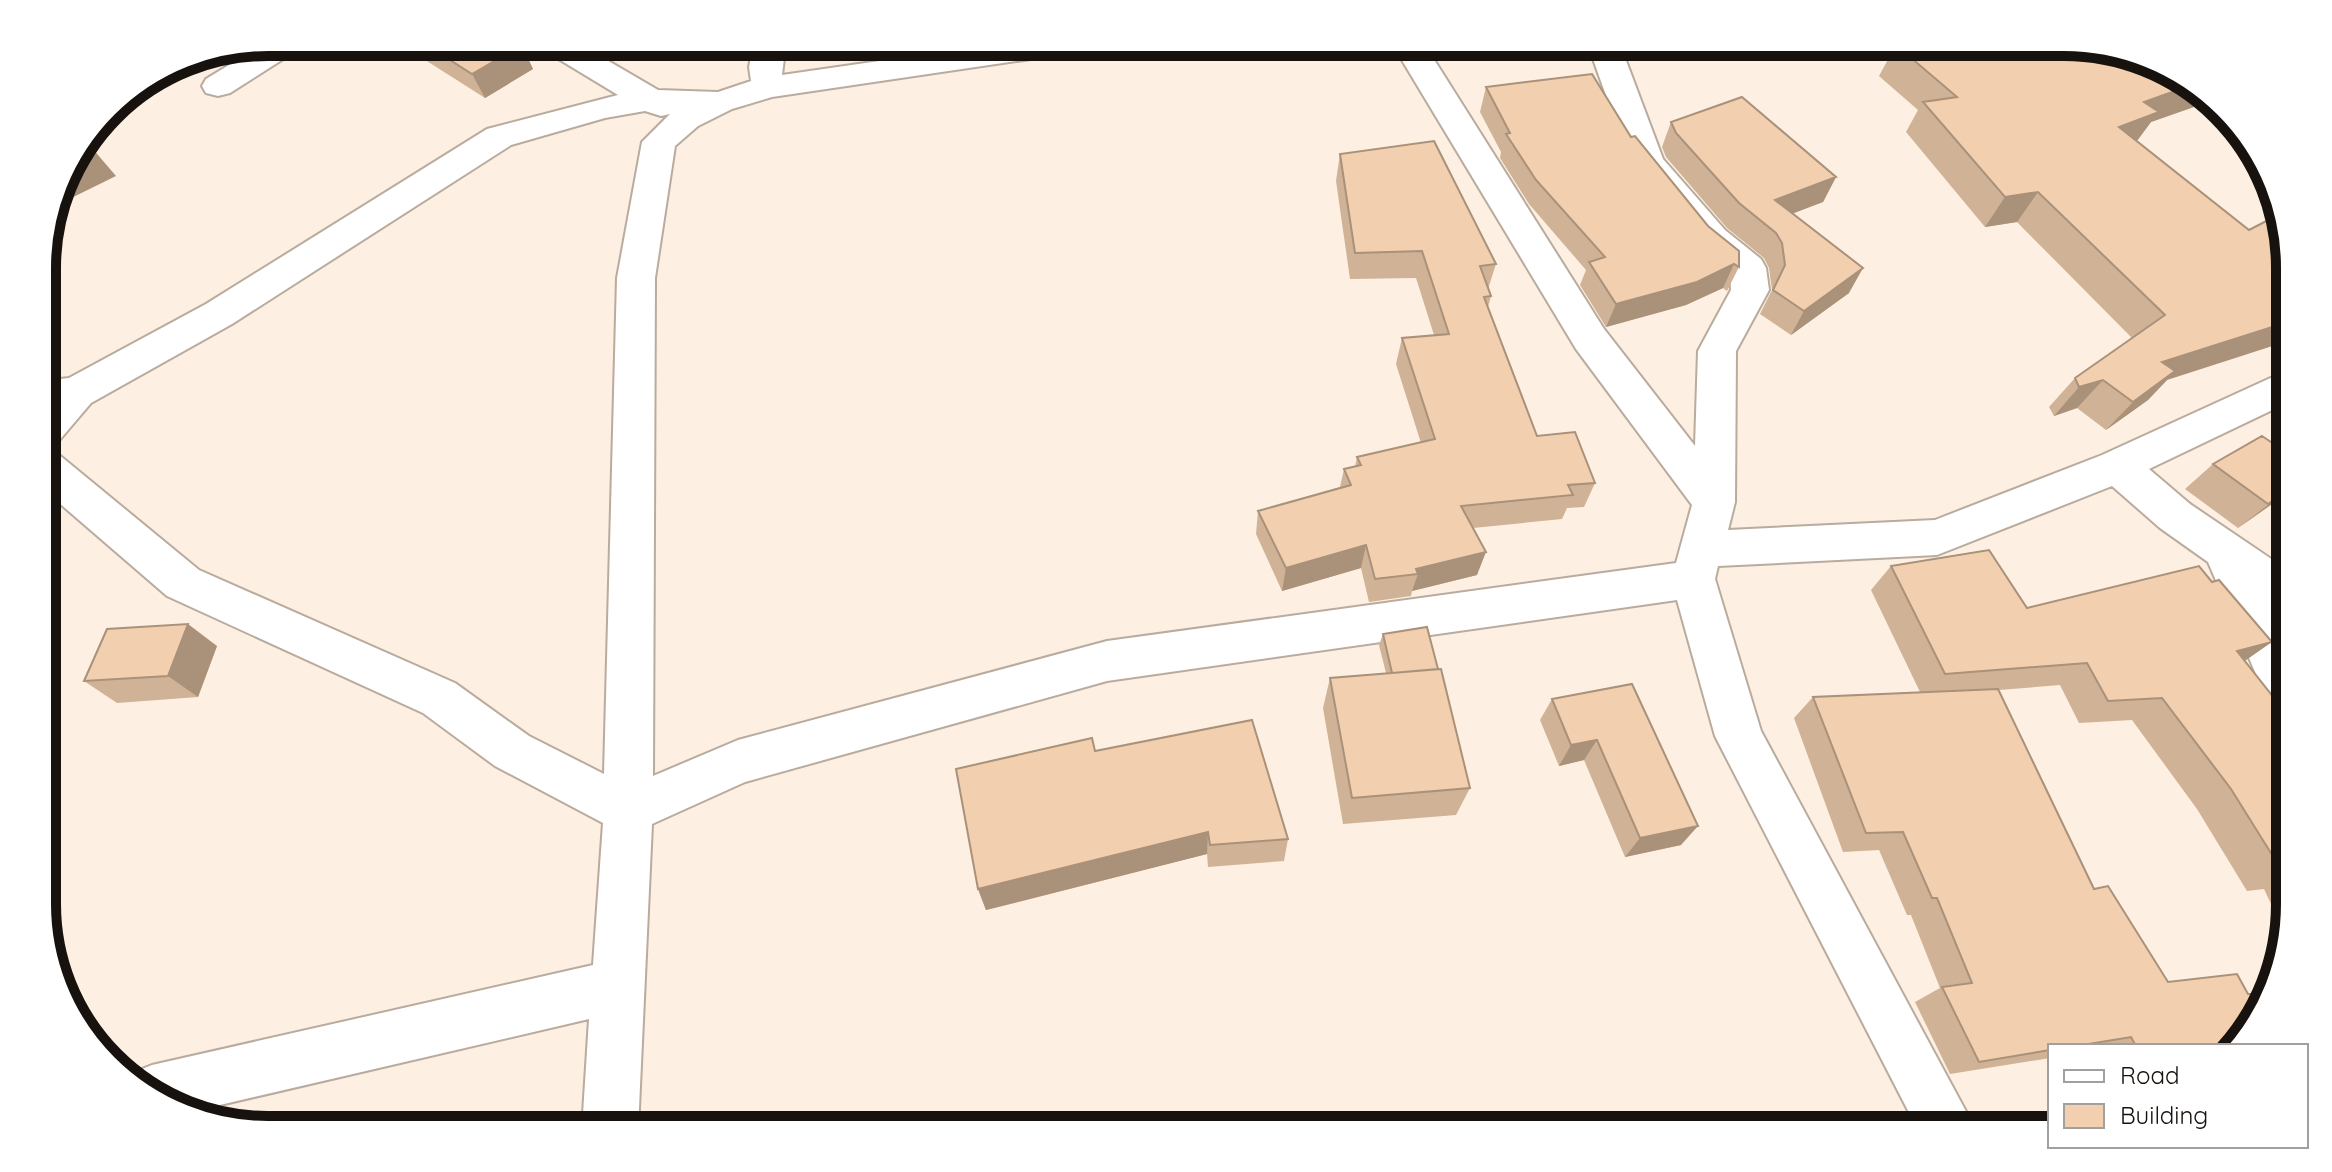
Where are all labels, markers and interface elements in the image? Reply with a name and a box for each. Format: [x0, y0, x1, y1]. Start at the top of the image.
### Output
legend [2048, 1044, 2308, 1148]
text: Road [2120, 1060, 2180, 1090]
text: Building [2120, 1100, 2208, 1130]

